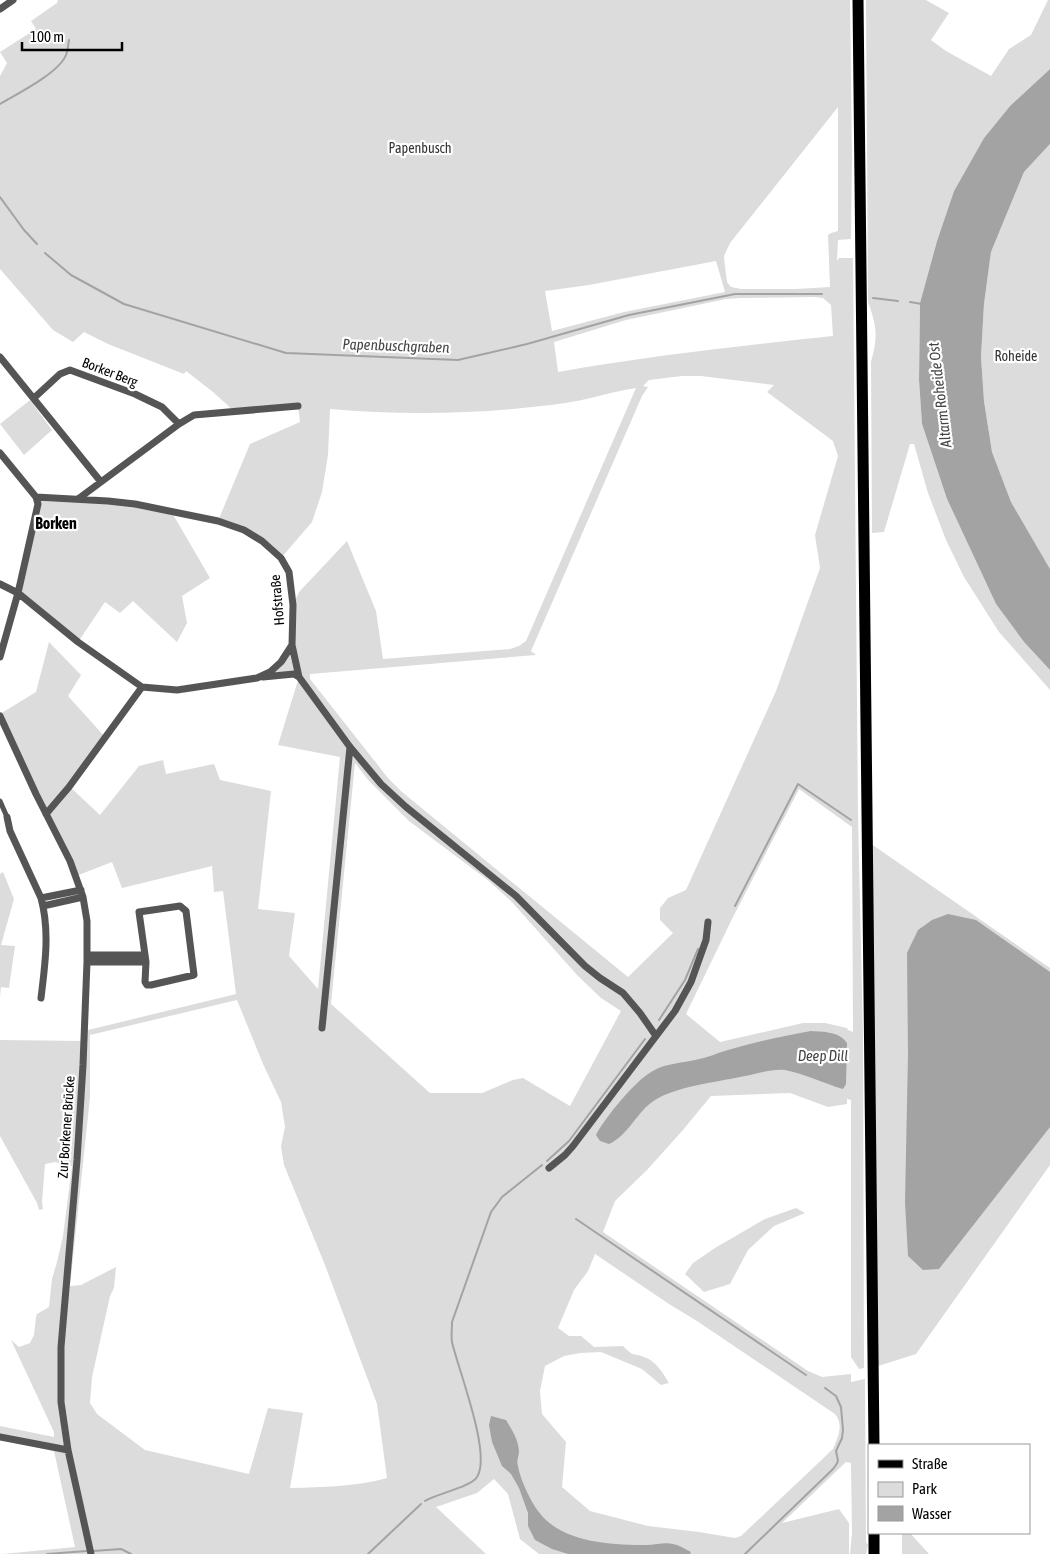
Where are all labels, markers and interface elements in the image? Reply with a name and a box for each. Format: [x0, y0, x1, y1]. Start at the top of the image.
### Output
scale bar [22, 20, 122, 52]
text: 100 m [30, 28, 64, 45]
park label: Papenbusch [388, 140, 452, 156]
water label: Papenbuschgraben [342, 335, 450, 356]
water label: Altarm Roheide Ost [925, 341, 955, 450]
park label: Roheide [995, 348, 1037, 364]
street label: Borker Berg [80, 354, 140, 390]
district label: Borken [35, 514, 77, 532]
street label: Hofstraße [267, 574, 287, 626]
water label: Deep Dill [798, 1047, 848, 1064]
street label: Zur Borkener Brücke [54, 1075, 78, 1179]
legend [868, 1444, 1030, 1534]
text: Straße [912, 1455, 948, 1472]
text: Park [912, 1480, 937, 1497]
text: Wasser [912, 1505, 952, 1522]

